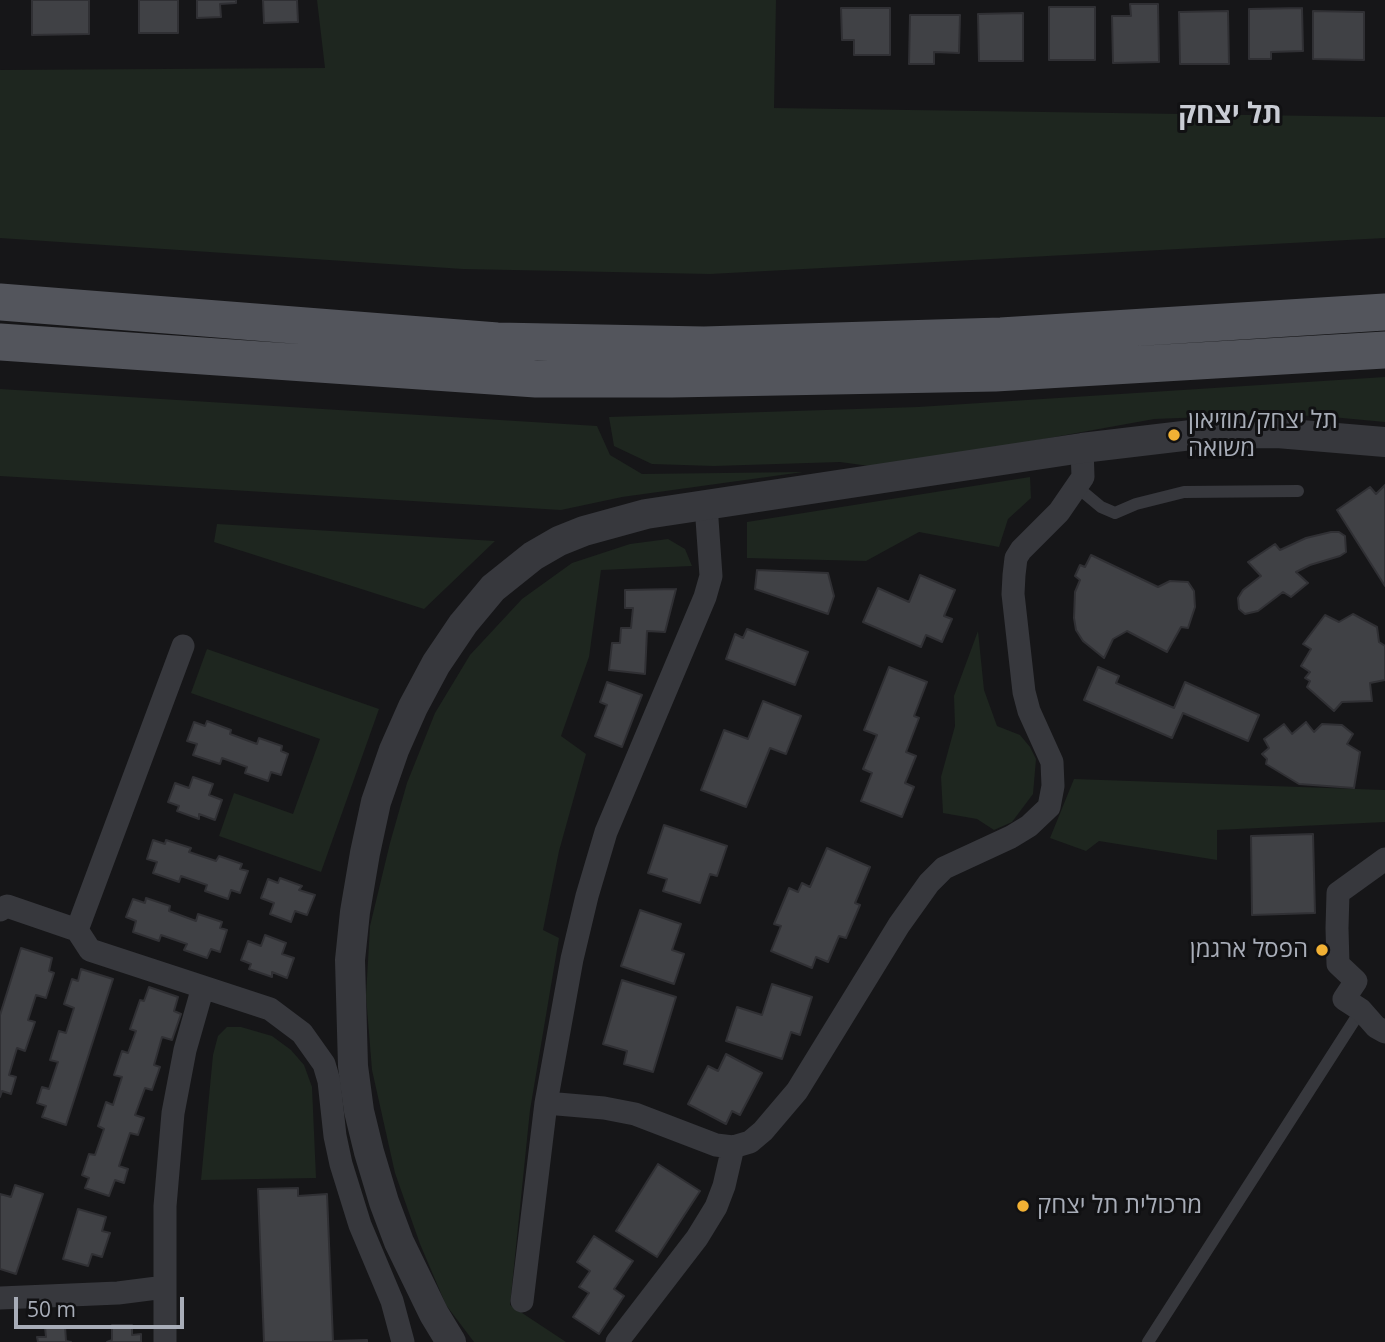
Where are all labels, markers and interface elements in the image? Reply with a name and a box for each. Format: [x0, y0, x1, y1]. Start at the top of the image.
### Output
district label: תל יצחק [1178, 98, 1282, 132]
place label: תל יצחק/מוזיאון משואה [1188, 407, 1338, 463]
marker: תל יצחק/מוזיאון משואה [1166, 427, 1182, 443]
place label: הפסל ארגמן [1190, 936, 1308, 964]
marker: הפסל ארגמן [1314, 942, 1330, 958]
place label: מרכולית תל יצחק [1037, 1192, 1202, 1220]
marker: מרכולית תל יצחק [1015, 1198, 1031, 1214]
scale bar [18, 1282, 187, 1326]
text: 50 m [27, 1295, 76, 1323]

